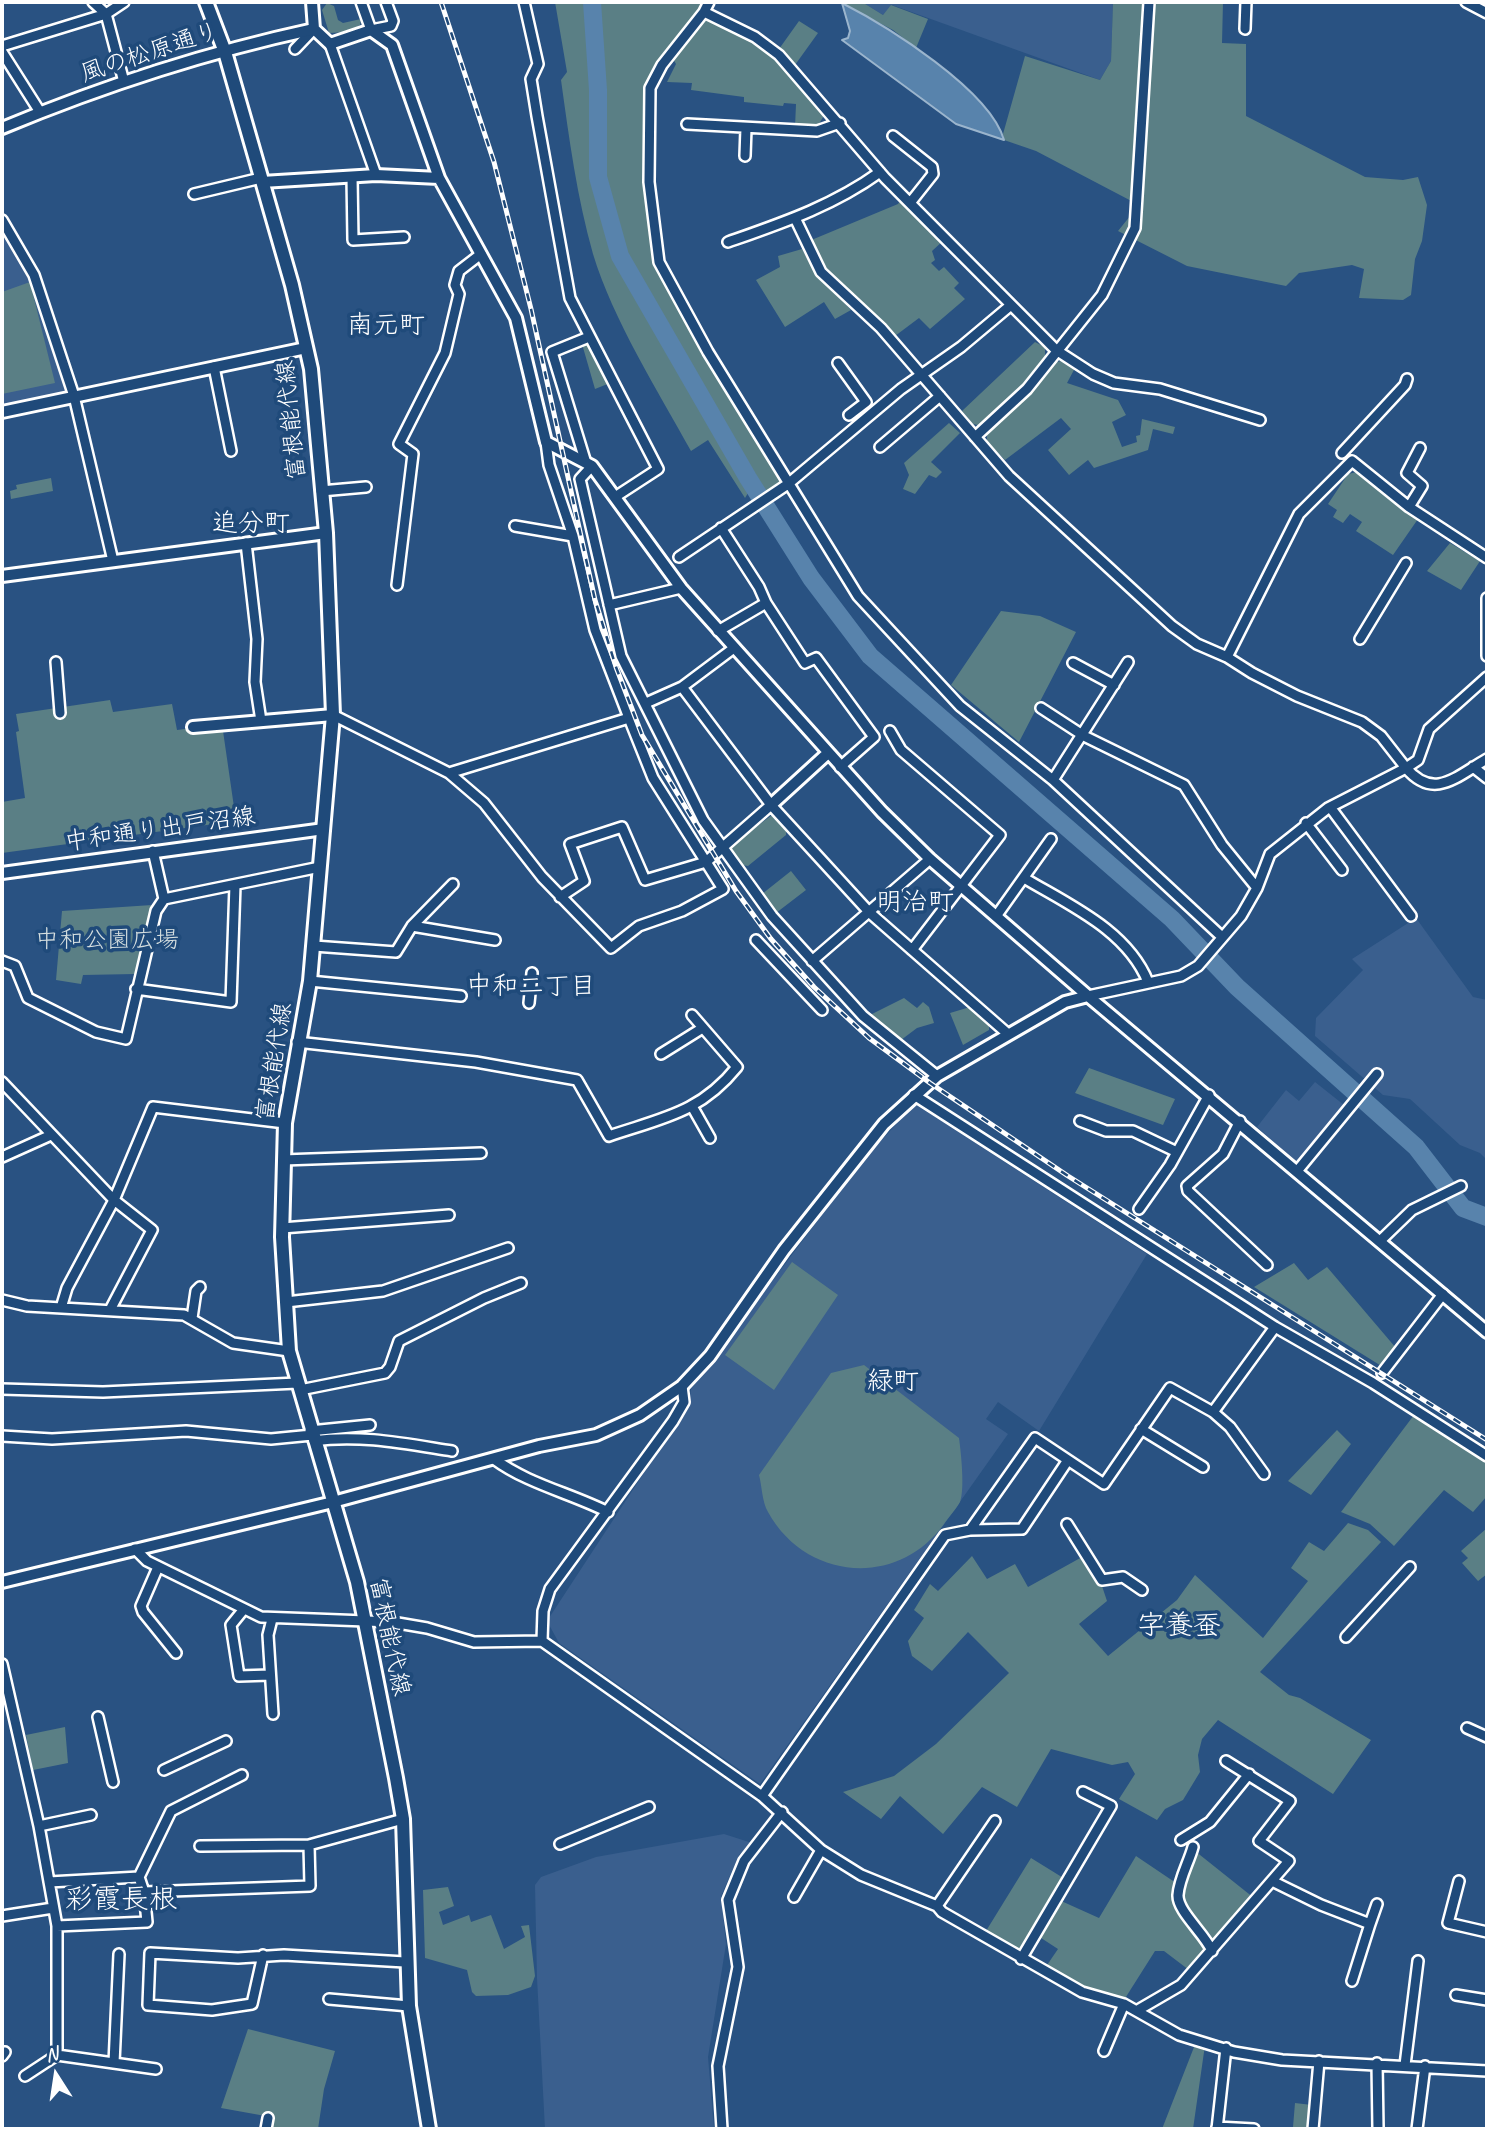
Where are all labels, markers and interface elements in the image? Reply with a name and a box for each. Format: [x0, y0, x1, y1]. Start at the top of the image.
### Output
street label: 風の松原通り [77, 17, 223, 89]
district label: 南元町 [347, 310, 425, 342]
street label: 富根能代線 [271, 359, 313, 481]
district label: 追分町 [212, 508, 290, 540]
street label: 中和通り出戸沼線 [63, 802, 257, 858]
district label: 明治町 [876, 887, 954, 919]
park label: 中和公園広場 [35, 927, 179, 955]
district label: 中和二丁目 [466, 971, 596, 1003]
street label: 富根能代線 [251, 1000, 299, 1124]
district label: 緑町 [867, 1366, 919, 1398]
street label: 富根能代線 [362, 1575, 416, 1699]
district label: 字養蚕 [1137, 1610, 1221, 1644]
district label: 彩霞長根 [65, 1884, 177, 1918]
north arrow [21, 2040, 91, 2110]
text: N [43, 2041, 60, 2067]

